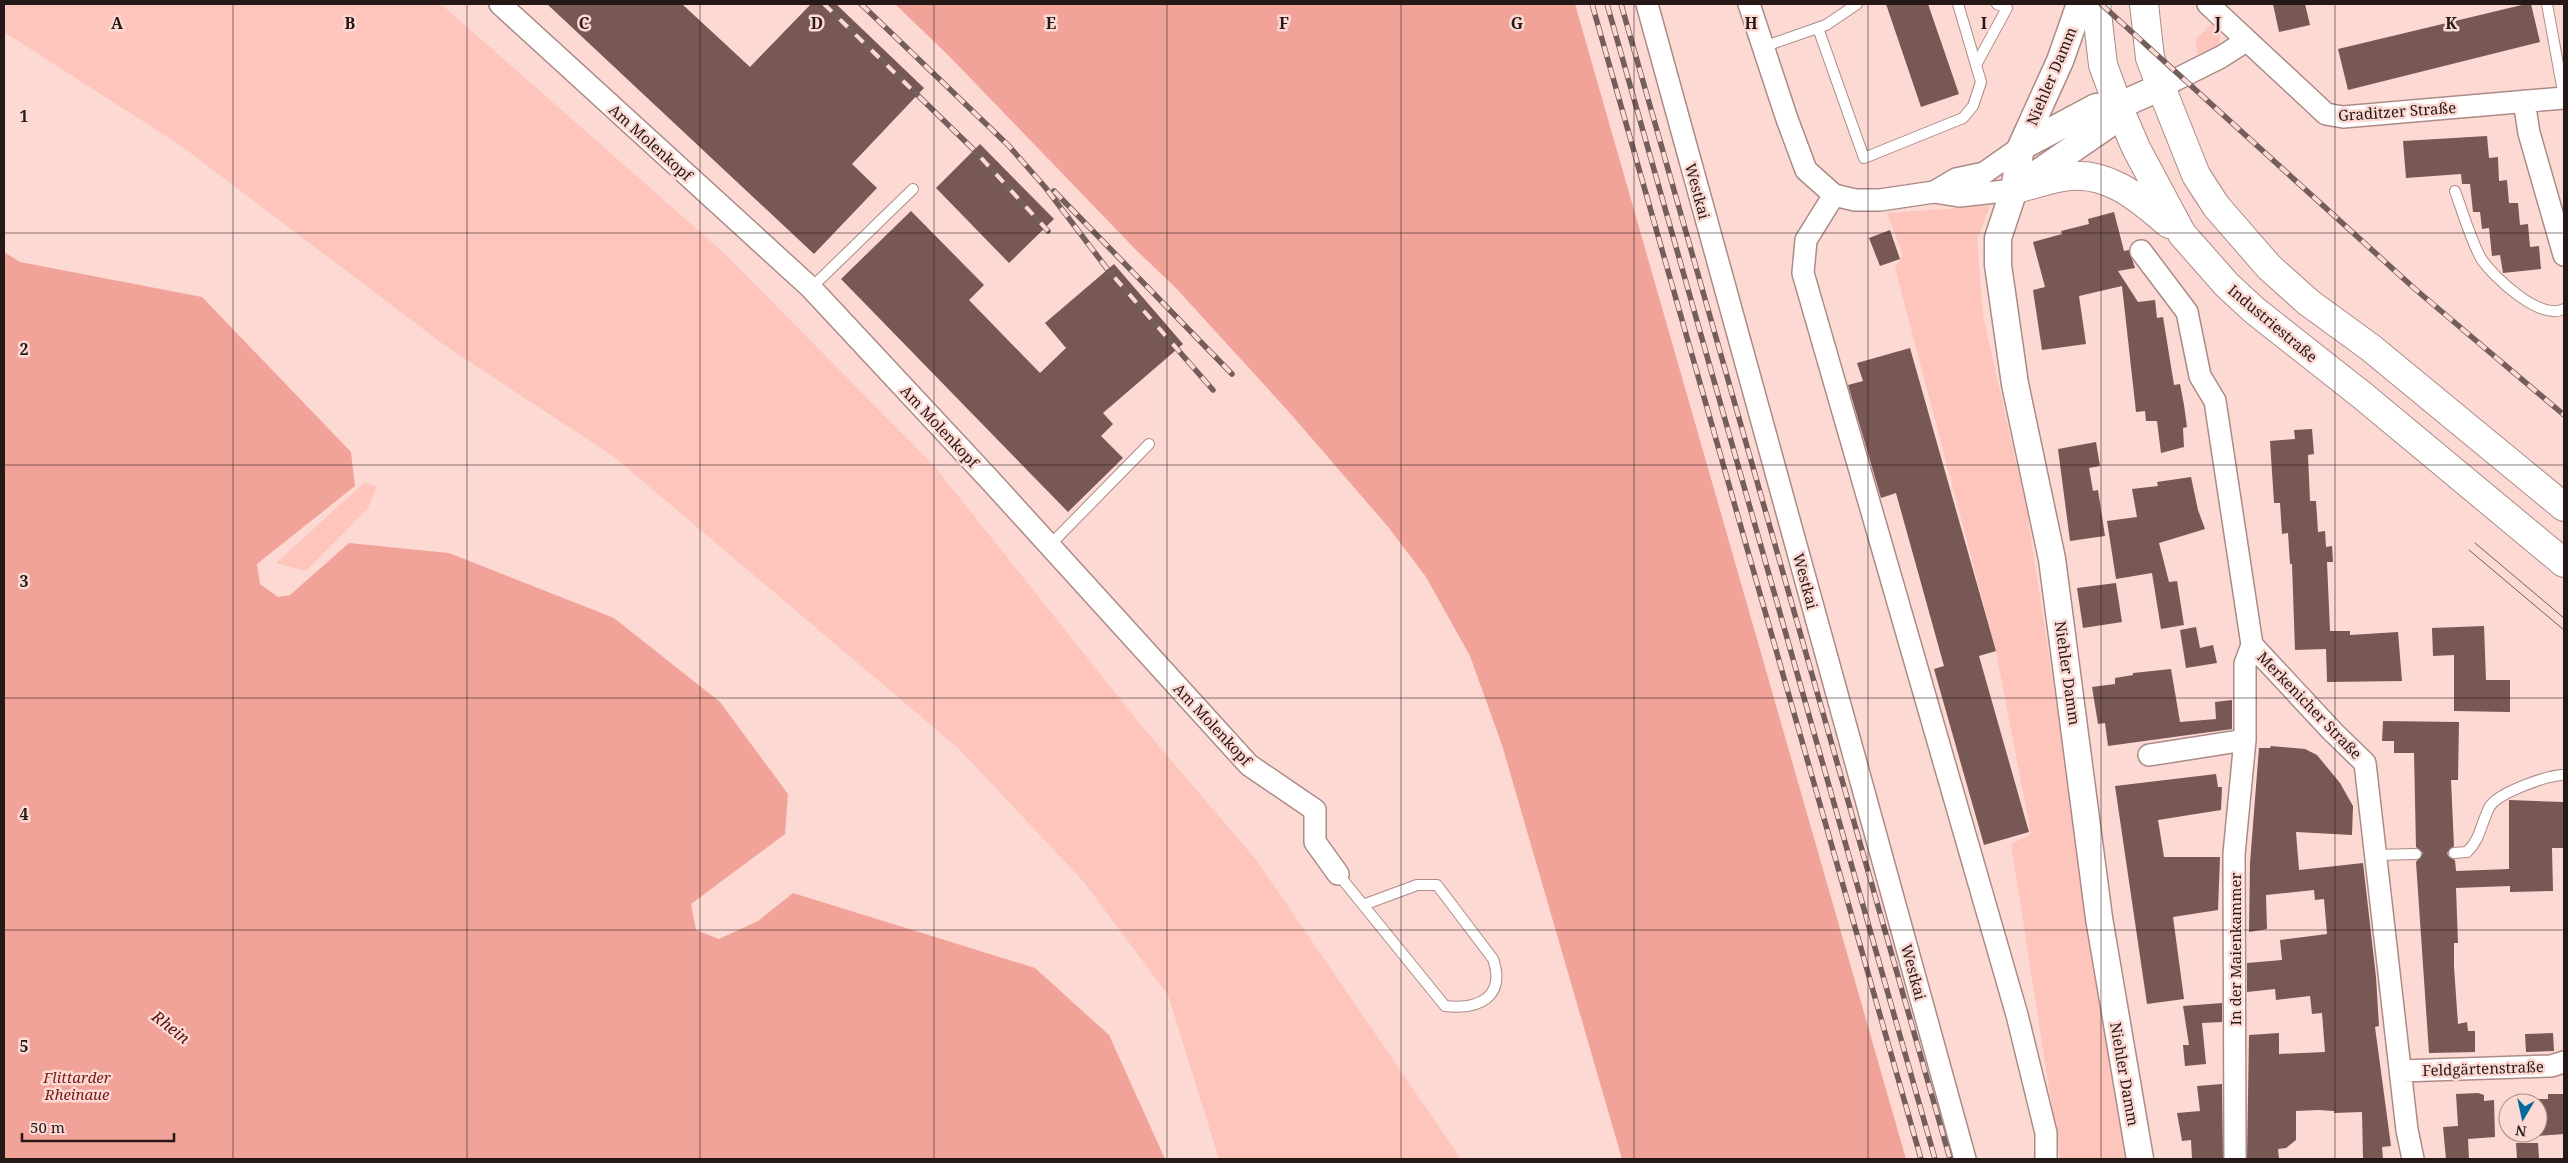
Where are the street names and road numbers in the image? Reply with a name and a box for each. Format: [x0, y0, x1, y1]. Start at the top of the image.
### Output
street label: Niehler Damm [2021, 24, 2081, 128]
street label: Graditzer Straße [2337, 97, 2457, 125]
street label: Am Molenkopf [605, 99, 698, 186]
street label: Westkai [1681, 161, 1715, 221]
street label: Industriestraße [2224, 280, 2322, 366]
street label: Am Molenkopf [897, 381, 984, 473]
street label: Westkai [1789, 551, 1823, 611]
street label: Niehler Damm [2051, 620, 2085, 726]
street label: Merkenicher Straße [2253, 647, 2367, 763]
street label: Am Molenkopf [1170, 679, 1257, 771]
street label: In der Maienkammer [2225, 873, 2245, 1025]
street label: Westkai [1897, 942, 1931, 1002]
street label: Niehler Damm [2106, 1020, 2144, 1128]
street label: Feldgärtenstraße [2422, 1056, 2544, 1080]

